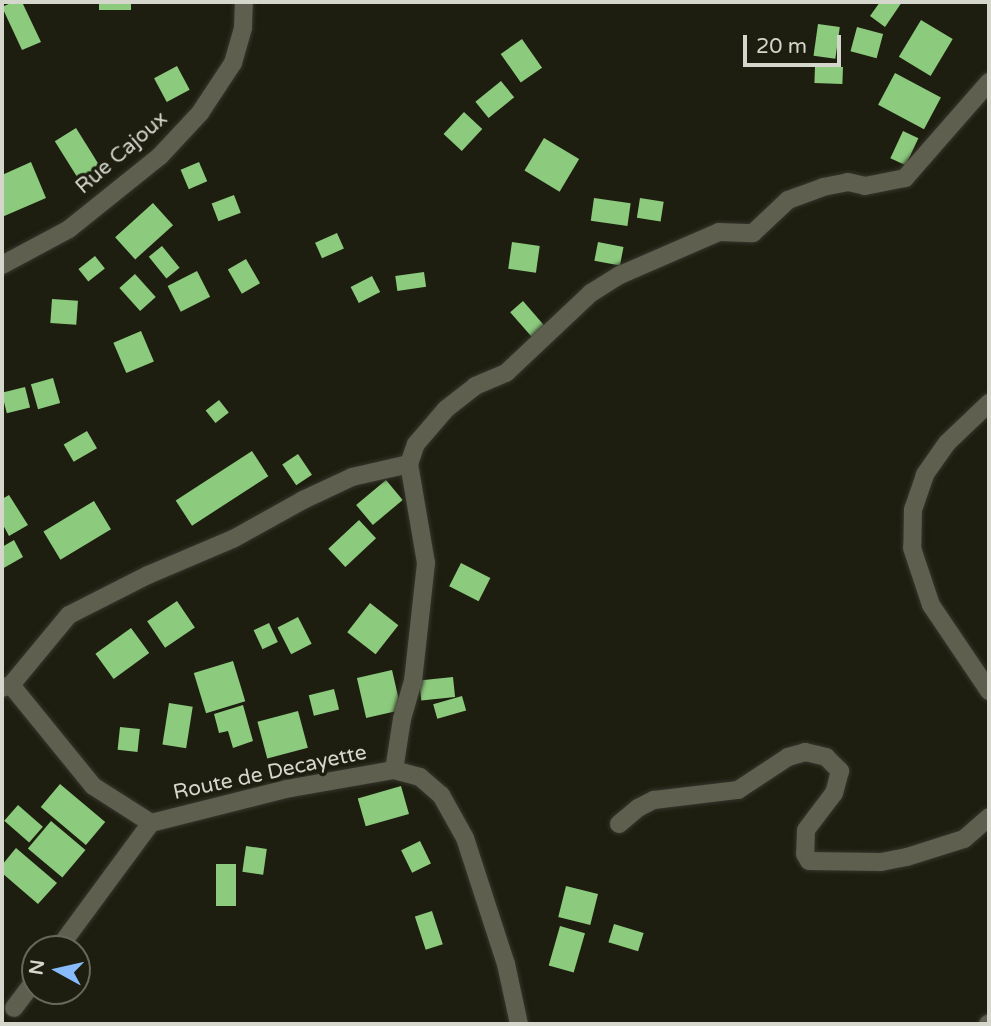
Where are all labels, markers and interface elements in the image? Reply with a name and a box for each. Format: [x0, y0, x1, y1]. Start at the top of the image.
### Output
scale bar [746, 21, 844, 65]
text: 20 m [756, 34, 807, 59]
street label: Rue Cajoux [71, 106, 173, 200]
street label: Route de Decayette [171, 740, 369, 806]
north arrow [21, 935, 91, 1005]
text: N [25, 958, 49, 976]

